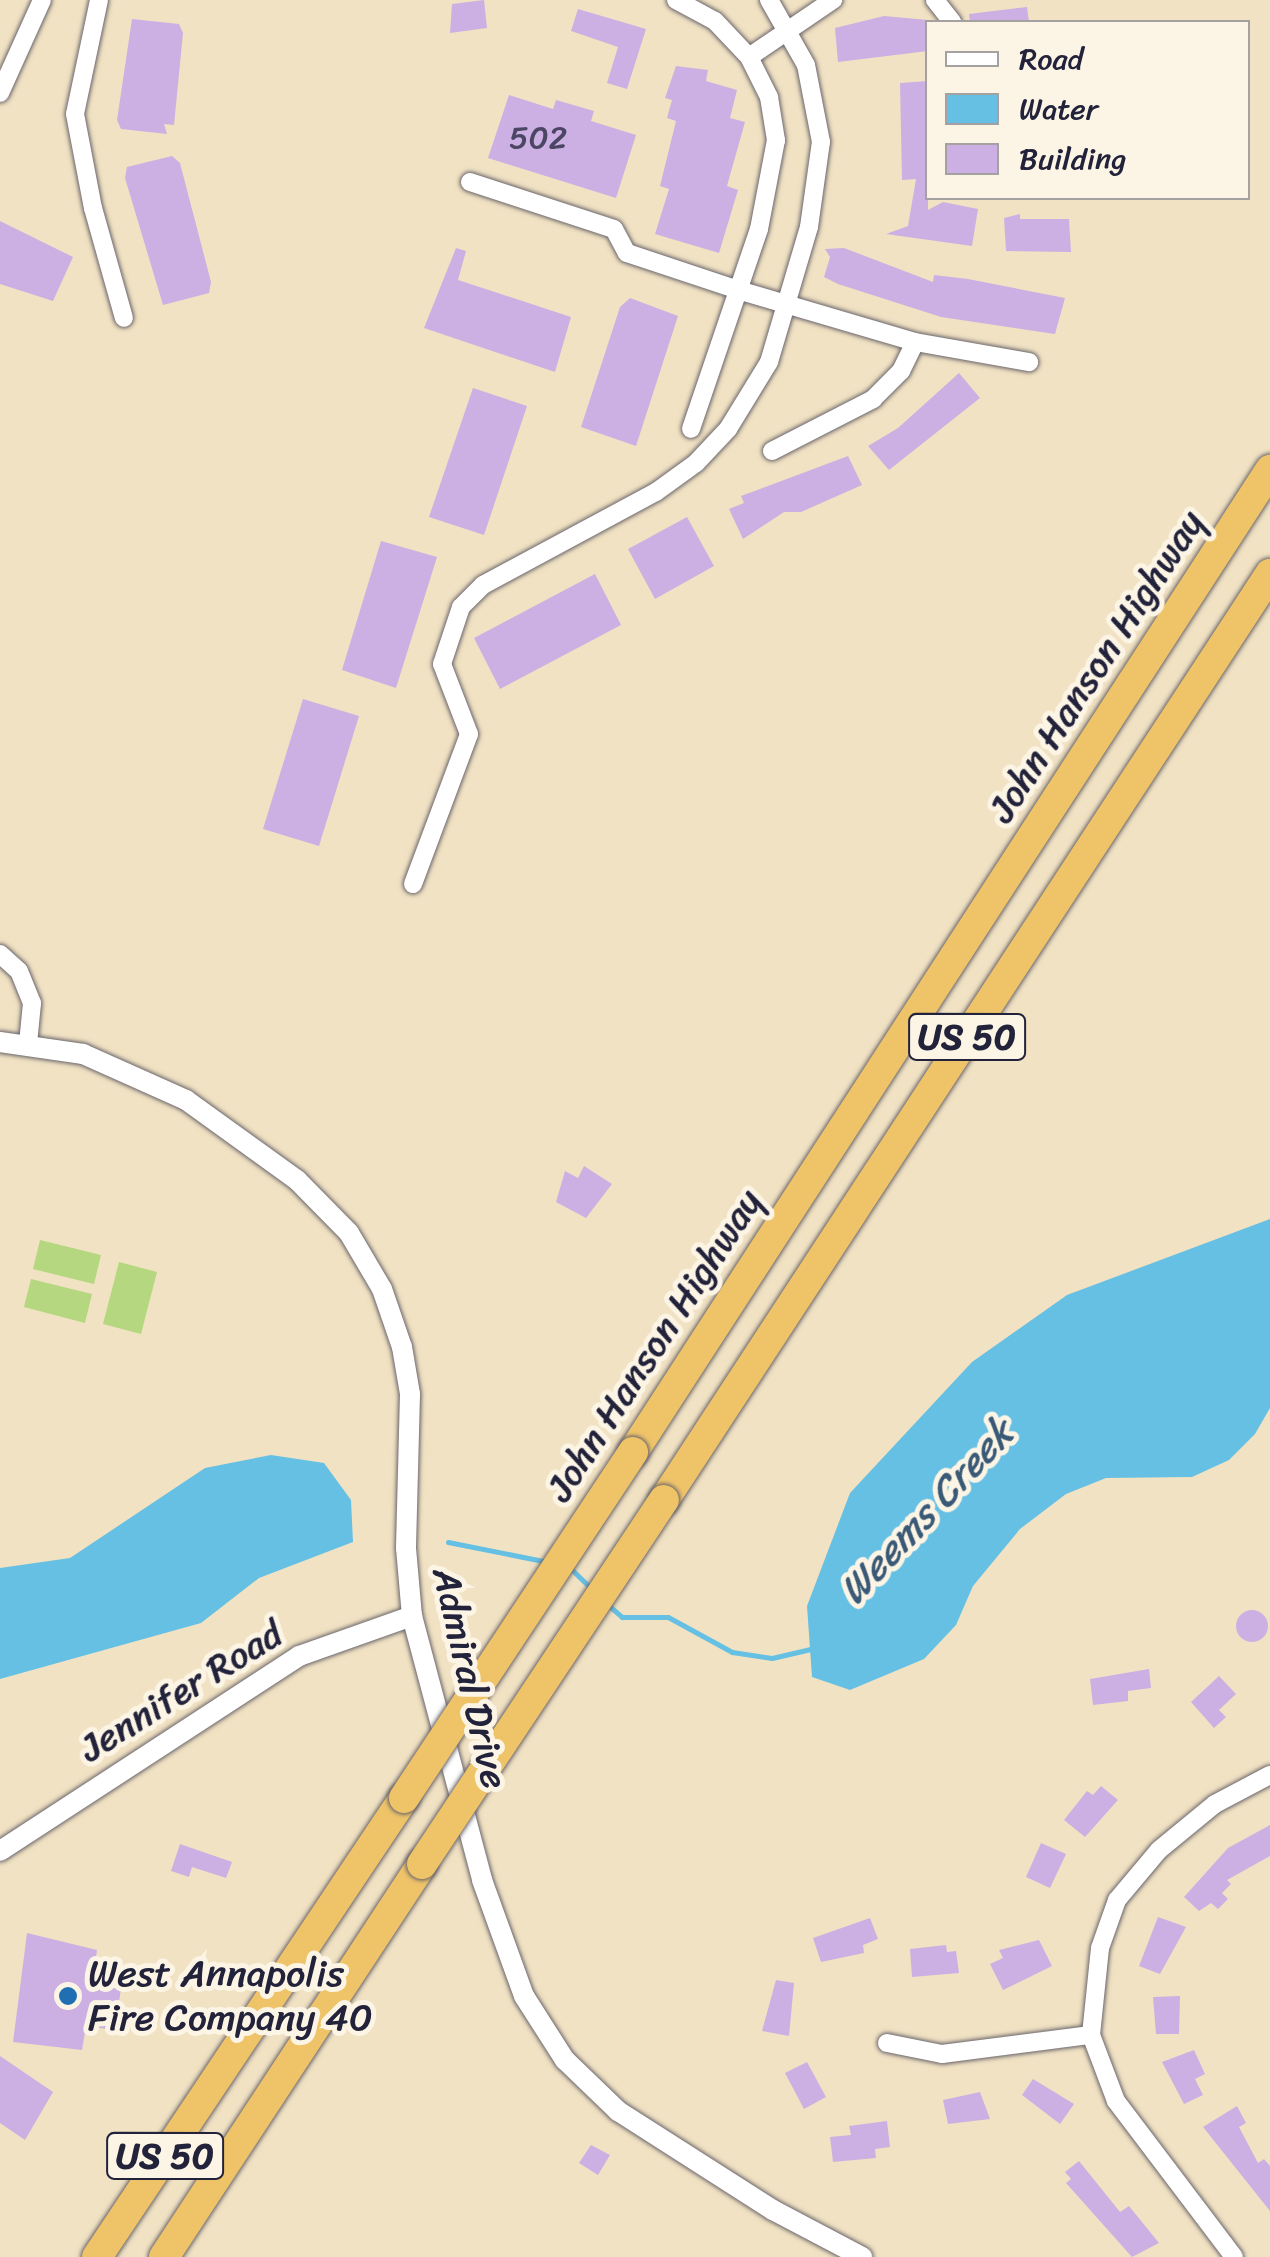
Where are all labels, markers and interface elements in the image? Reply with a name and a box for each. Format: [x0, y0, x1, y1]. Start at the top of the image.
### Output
legend [925, 20, 1250, 200]
text: Road [1019, 32, 1083, 86]
text: Water [1019, 82, 1098, 136]
house number: 502 [509, 119, 567, 157]
text: Building [1019, 132, 1126, 186]
street label: John Hanson Highway [978, 501, 1214, 831]
road number: US 50 [907, 1007, 1027, 1067]
street label: John Hanson Highway [536, 1180, 772, 1510]
water label: Weems Creek [828, 1410, 1024, 1614]
street label: Admiral Drive [422, 1563, 518, 1793]
street label: Jennifer Road [71, 1611, 291, 1771]
place label: West Annapolis Fire Company 40 [88, 1951, 374, 2040]
marker: West Annapolis Fire Company 40 [57, 1985, 79, 2007]
road number: US 50 [105, 2126, 225, 2186]

